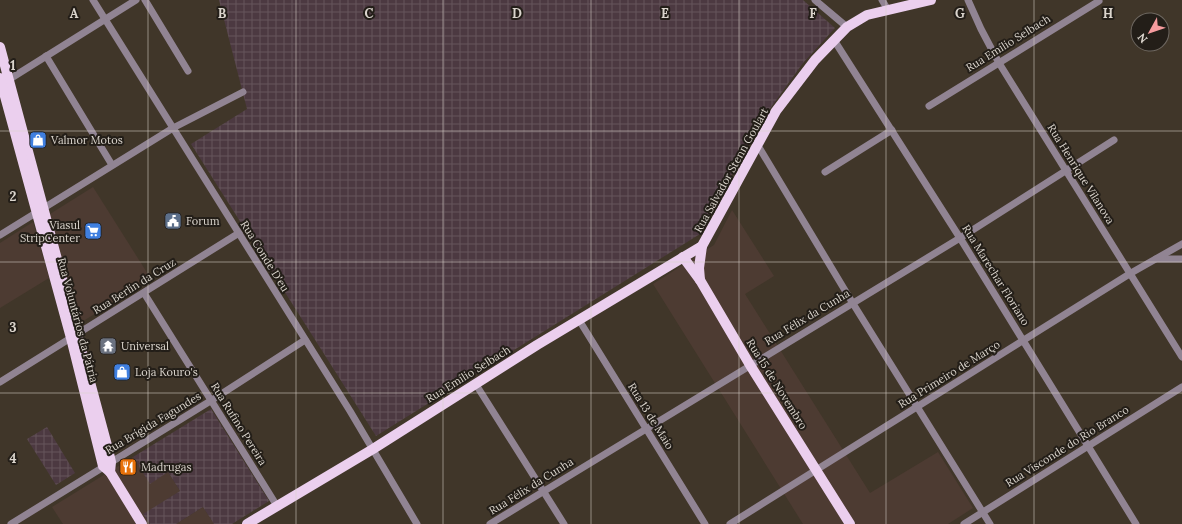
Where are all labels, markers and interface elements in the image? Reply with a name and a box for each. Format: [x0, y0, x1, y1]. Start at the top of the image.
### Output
text: A [70, 5, 79, 22]
text: B [218, 5, 227, 22]
text: C [365, 5, 374, 22]
text: D [512, 5, 522, 22]
text: E [661, 5, 669, 22]
text: F [809, 5, 817, 22]
text: G [955, 5, 965, 22]
text: H [1103, 5, 1113, 22]
street label: Rua Emílio Selbach [963, 11, 1053, 75]
north arrow [1130, 12, 1170, 52]
text: N [1134, 30, 1150, 46]
text: 1 [10, 57, 16, 74]
street label: Rua Salvador Stenn Goulart [691, 105, 772, 235]
street label: Rua Henrique Vilanova [1044, 121, 1118, 227]
shop icon: Valmor Motos [28, 130, 48, 150]
place label: Valmor Motos [50, 133, 123, 147]
text: 2 [10, 188, 17, 205]
public building icon: Forum [163, 211, 183, 231]
place label: Forum [186, 214, 220, 228]
place label: Viasul StripCenter [20, 218, 80, 245]
street label: Rua Conde D'eu [238, 218, 293, 294]
supermarket icon: Viasul StripCenter [83, 221, 103, 241]
street label: Rua Marechar Floriano [959, 222, 1033, 328]
street label: Rua Berlin da Cruz [90, 255, 178, 317]
street label: Rua Voluntários da Pátria [55, 256, 101, 384]
street label: Rua Félix da Cunha [762, 286, 852, 348]
text: 3 [9, 319, 17, 336]
temple icon: Universal [98, 336, 118, 356]
street label: Rua 15 de Novembro [744, 336, 810, 432]
street label: Rua Primeiro de Março [895, 337, 1003, 411]
place label: Universal [121, 339, 169, 353]
street label: Rua Emílio Selbach [423, 342, 513, 406]
shop icon: Loja Kouro's [112, 362, 132, 382]
place label: Loja Kouro's [135, 365, 198, 379]
street label: Rua Rufino Pereira [208, 380, 270, 468]
street label: Rua 13 de Maio [625, 380, 677, 452]
street label: Rua Brígida Fagundes [102, 389, 204, 457]
street label: Rua Visconde do Rio Branco [1003, 402, 1131, 490]
text: 4 [9, 450, 17, 467]
street label: Rua Félix da Cunha [486, 454, 576, 518]
restaurant icon: Madrugas [118, 457, 138, 477]
place label: Madrugas [141, 460, 192, 474]

